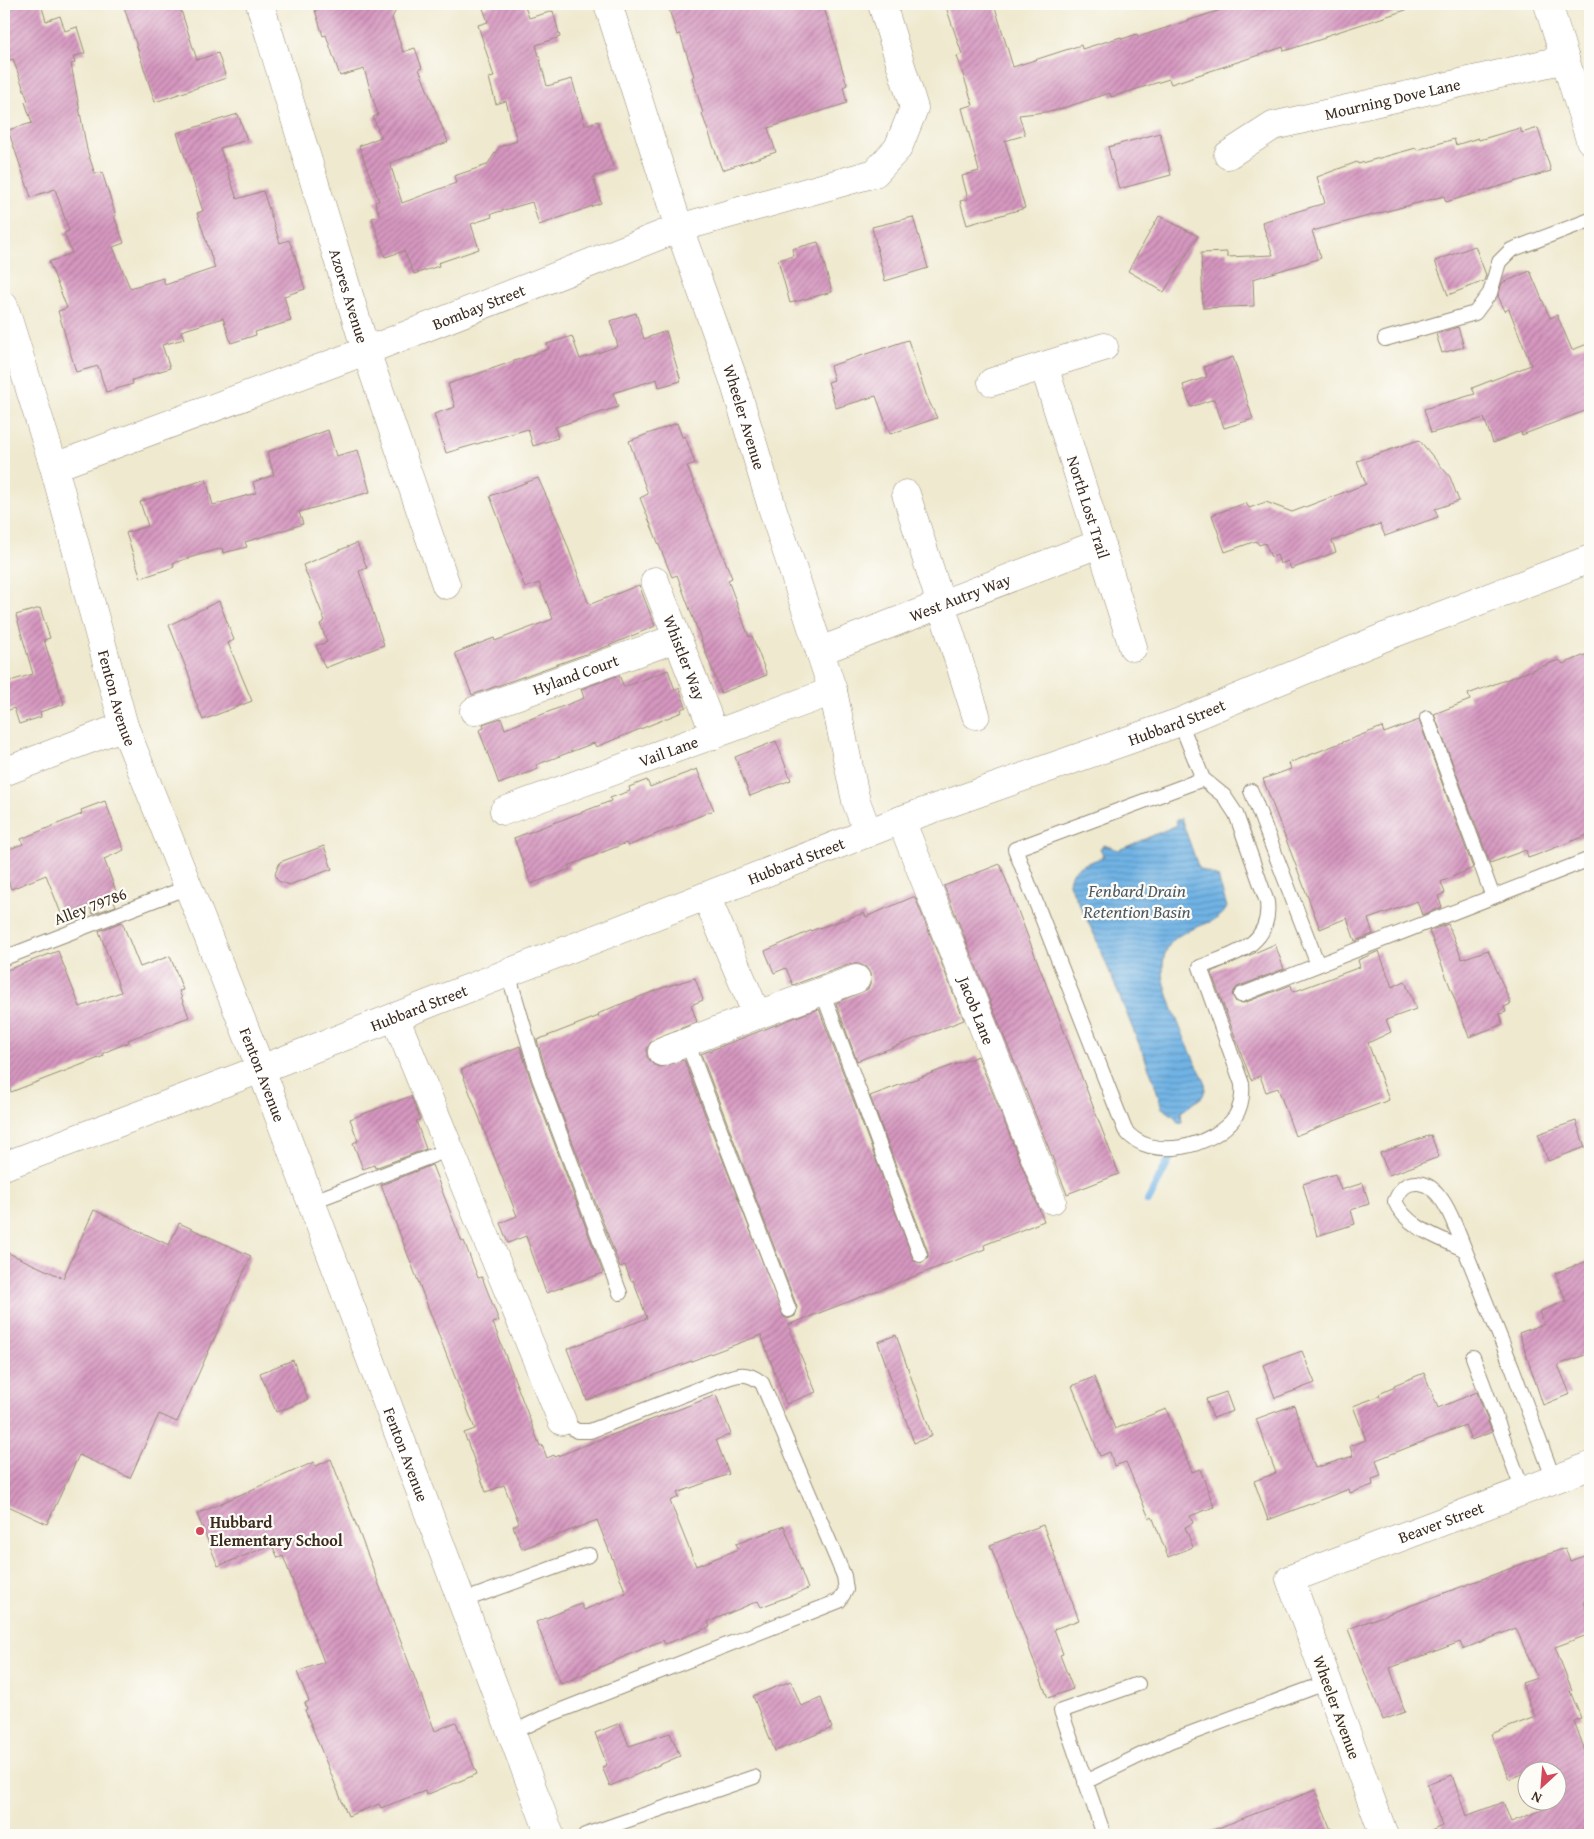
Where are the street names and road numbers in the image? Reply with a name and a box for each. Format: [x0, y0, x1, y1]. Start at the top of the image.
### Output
street label: Mourning Dove Lane [1322, 71, 1463, 126]
street label: Azores Avenue [323, 245, 375, 346]
street label: Bombay Street [429, 277, 529, 336]
street label: Wheeler Avenue [717, 361, 772, 472]
street label: North Lost Trail [1061, 453, 1116, 562]
street label: West Autry Way [906, 567, 1014, 628]
street label: Whistler Way [657, 611, 712, 704]
street label: Fenton Avenue [92, 647, 143, 750]
street label: Hyland Court [529, 648, 622, 701]
street label: Hubbard Street [1125, 692, 1229, 751]
street label: Vail Lane [635, 729, 701, 773]
street label: Hubbard Street [744, 831, 849, 891]
street label: Alley 79786 [50, 881, 130, 931]
street label: Jacob Lane [952, 971, 1001, 1048]
street label: Hubbard Street [367, 978, 471, 1037]
street label: Fenton Avenue [234, 1024, 292, 1125]
street label: Fenton Avenue [378, 1404, 435, 1505]
street label: Beaver Street [1395, 1495, 1487, 1549]
street label: Wheeler Avenue [1307, 1652, 1367, 1762]

